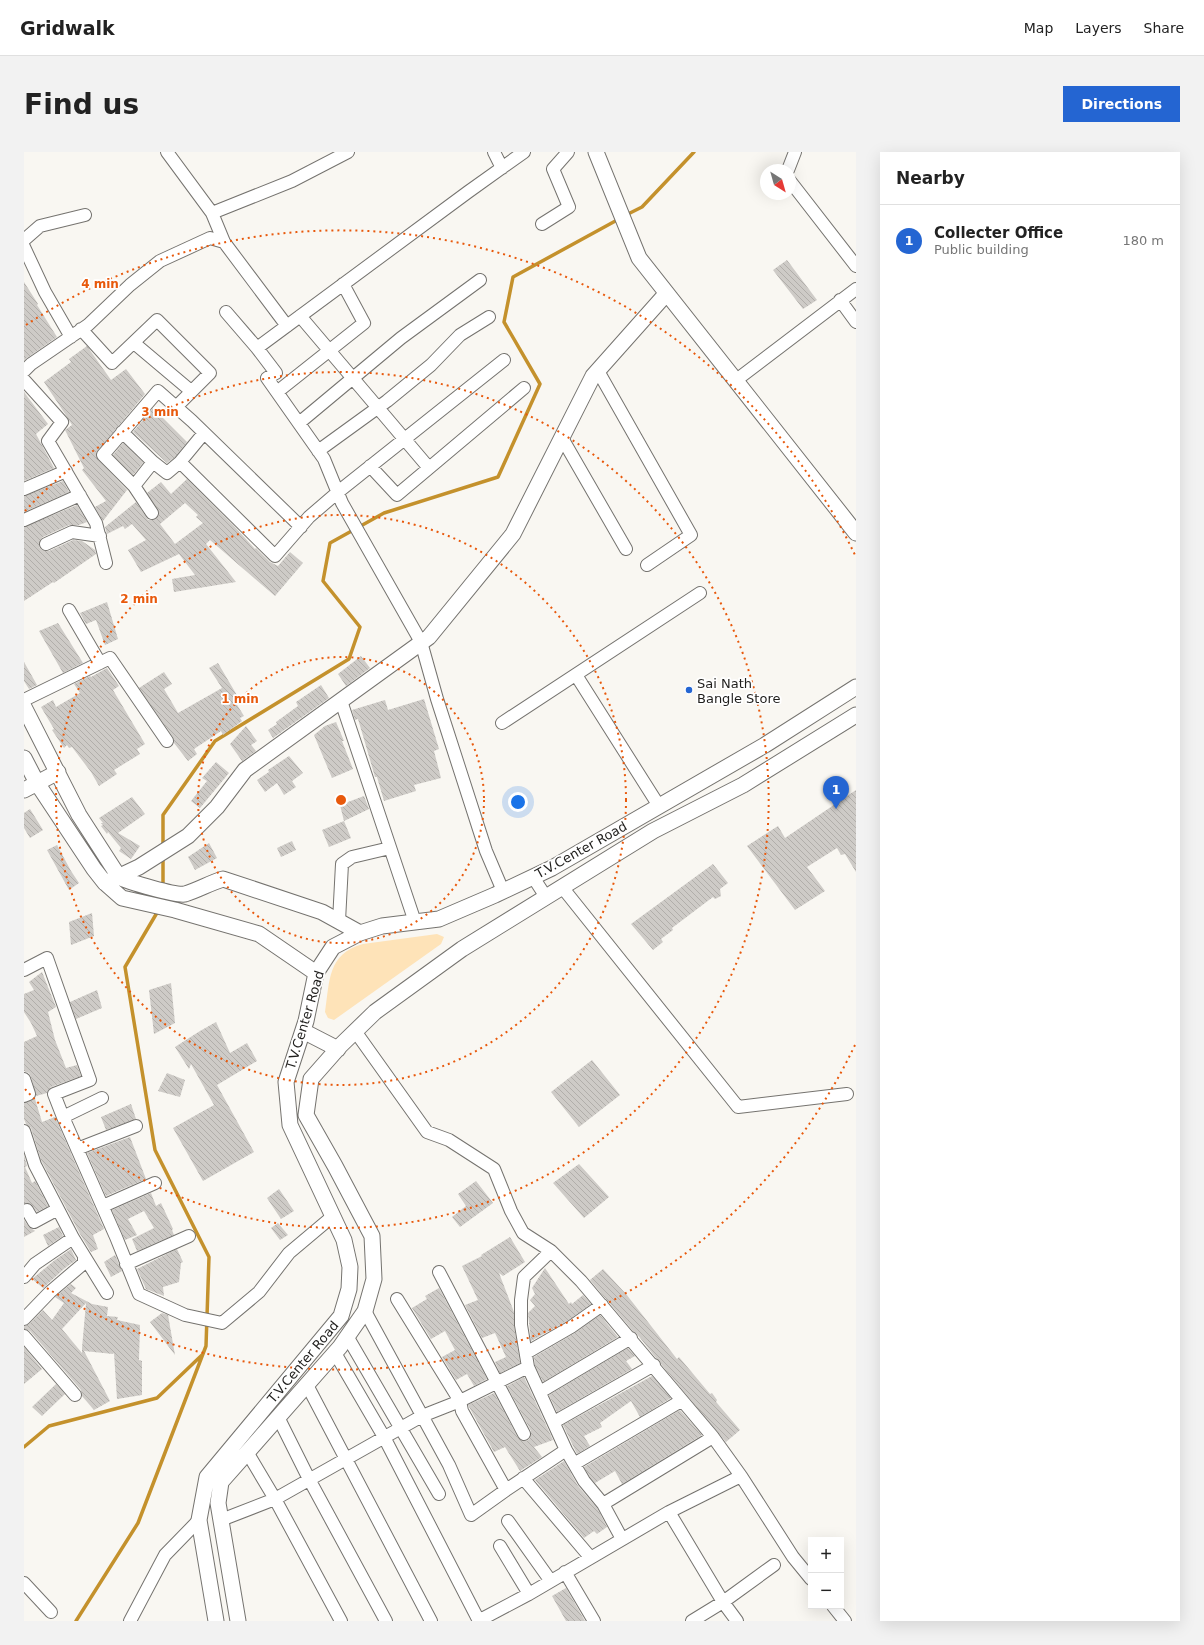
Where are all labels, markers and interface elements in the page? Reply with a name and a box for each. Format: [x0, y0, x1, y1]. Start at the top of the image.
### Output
text: Gridwalk [20, 17, 115, 39]
text: Map [1024, 20, 1053, 36]
text: Layers [1075, 20, 1122, 36]
text: Share [1144, 20, 1184, 36]
button: Directions [1063, 86, 1180, 122]
text: Find us [24, 88, 139, 121]
north arrow [760, 164, 796, 200]
text: Nearby [896, 168, 965, 188]
text: Collecter Office [934, 224, 1063, 242]
text: 1 [904, 233, 914, 248]
text: 180 m [1122, 233, 1164, 248]
text: Public building [934, 242, 1029, 257]
text: 4 min [81, 277, 119, 291]
text: 3 min [141, 405, 179, 419]
text: 2 min [120, 592, 158, 606]
place label: Sai Nath Bangle Store [697, 676, 780, 706]
marker: Sai Nath Bangle Store [684, 685, 694, 695]
text: 1 min [221, 692, 259, 706]
pin: 1 [823, 776, 849, 809]
your location [508, 792, 528, 812]
centre of rings [334, 793, 348, 807]
street label: T.V.Center Road [532, 819, 629, 882]
street label: T.V.Center Road [283, 969, 327, 1072]
street label: T.V.Center Road [264, 1318, 342, 1407]
map controls [808, 1537, 844, 1609]
button: + [808, 1537, 844, 1573]
button: − [808, 1573, 844, 1609]

